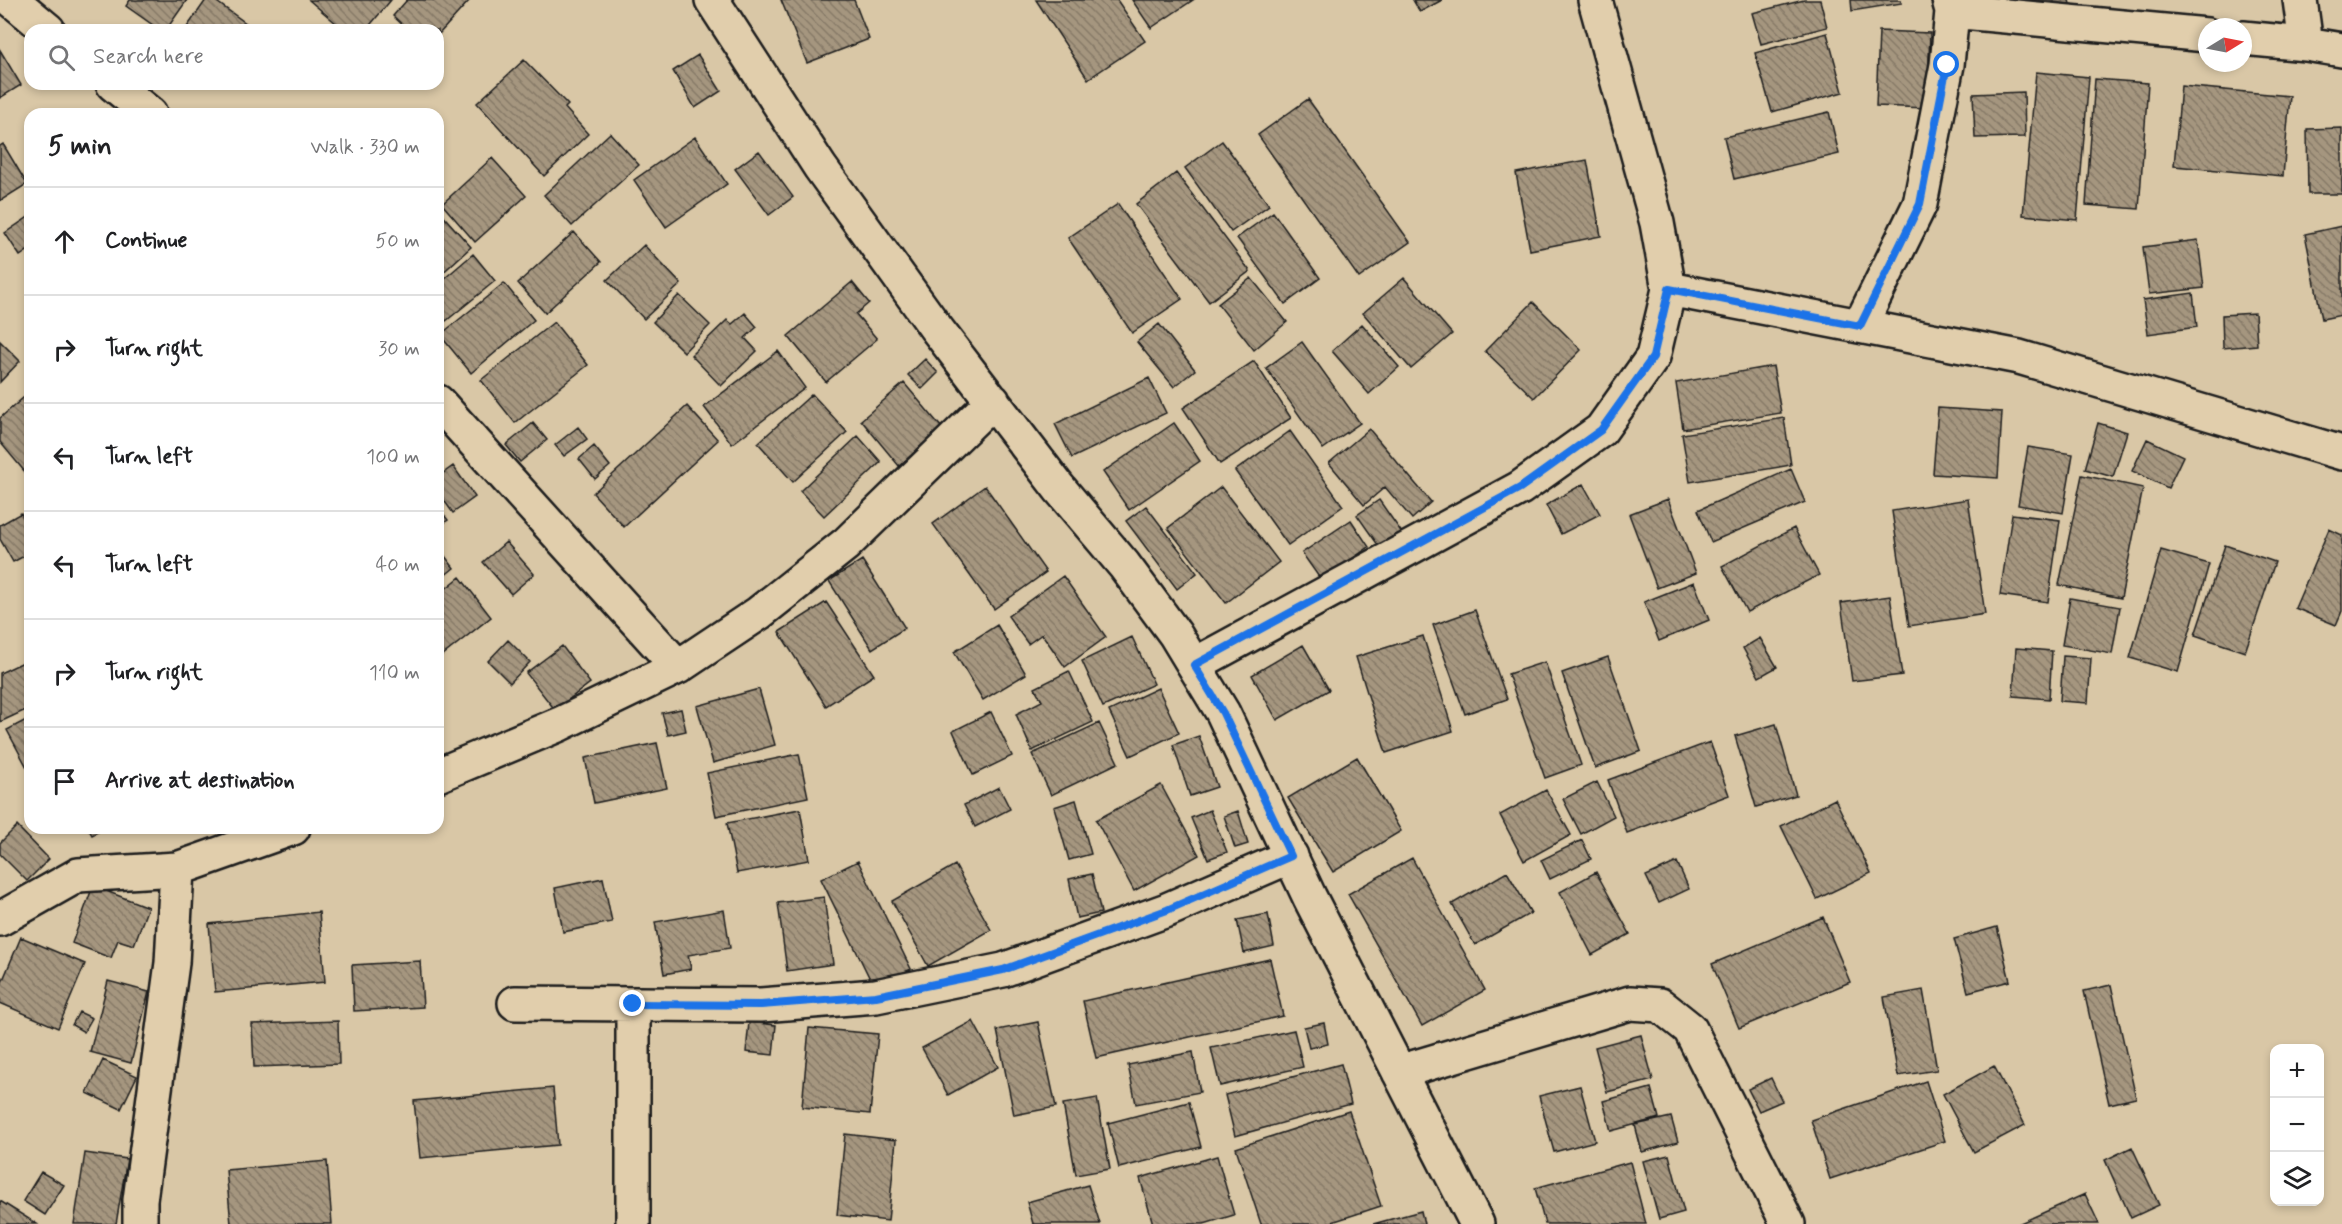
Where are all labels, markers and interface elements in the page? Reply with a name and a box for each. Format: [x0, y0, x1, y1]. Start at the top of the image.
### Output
north arrow [2198, 18, 2252, 72]
search box [24, 24, 444, 90]
icon: search [45, 41, 78, 74]
text: Search here [93, 43, 204, 71]
route start [1933, 51, 1959, 77]
text: 5 min [48, 130, 112, 164]
text: Walk · 330 m [311, 134, 420, 161]
icon: ahead [48, 225, 81, 258]
text: Continue [105, 227, 187, 255]
text: 50 m [375, 228, 420, 255]
icon: right [48, 333, 81, 366]
text: Turn right [105, 335, 203, 363]
text: 30 m [378, 336, 420, 363]
icon: left [48, 441, 81, 474]
text: Turn left [105, 443, 193, 471]
text: 100 m [366, 444, 420, 471]
icon: left [48, 549, 81, 582]
text: Turn left [105, 551, 193, 579]
text: 40 m [376, 552, 420, 579]
icon: right [48, 657, 81, 690]
text: Turn right [105, 659, 203, 687]
text: 110 m [369, 660, 420, 687]
icon: arrive [48, 765, 81, 798]
text: Arrive at destination [105, 767, 295, 795]
route end [619, 990, 645, 1016]
map controls [2270, 1044, 2324, 1206]
button: + [2270, 1044, 2324, 1098]
button: − [2270, 1098, 2324, 1152]
button: layers [2270, 1152, 2324, 1206]

